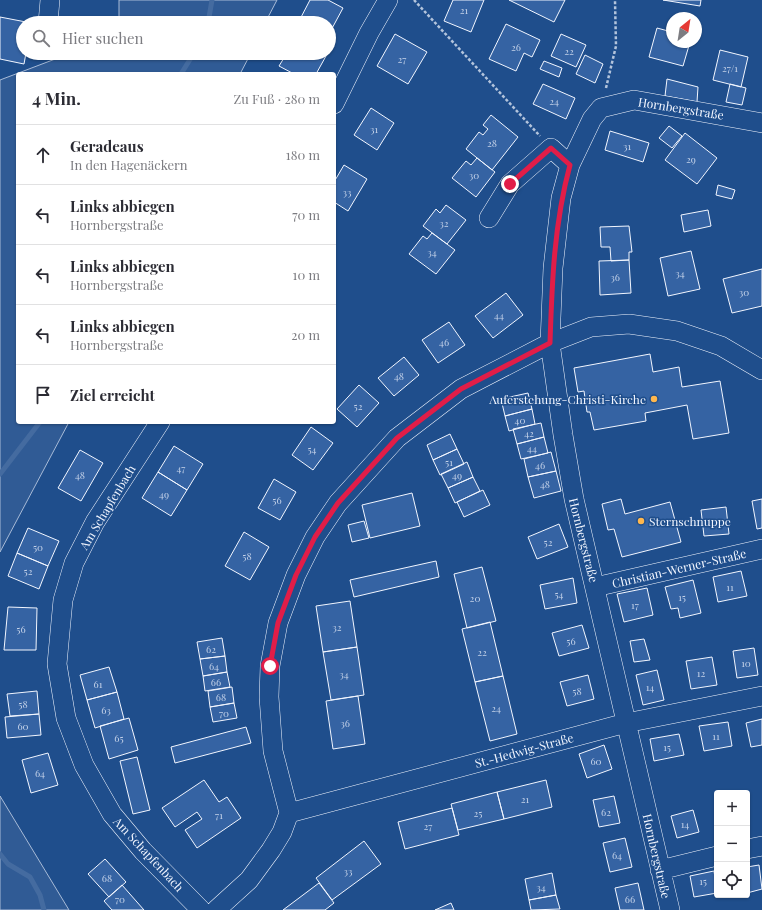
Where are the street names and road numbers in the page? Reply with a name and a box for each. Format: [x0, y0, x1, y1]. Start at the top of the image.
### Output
street label: Hornbergstraße [637, 93, 725, 123]
street label: Am Schapfenbach [75, 462, 139, 553]
street label: Hornbergstraße [566, 496, 602, 584]
street label: Christian-Werner-Straße [610, 545, 748, 591]
street label: St.-Hedwig-Straße [473, 729, 575, 771]
street label: Hornbergstraße [639, 812, 675, 900]
street label: Am Schapfenbach [110, 813, 188, 895]

